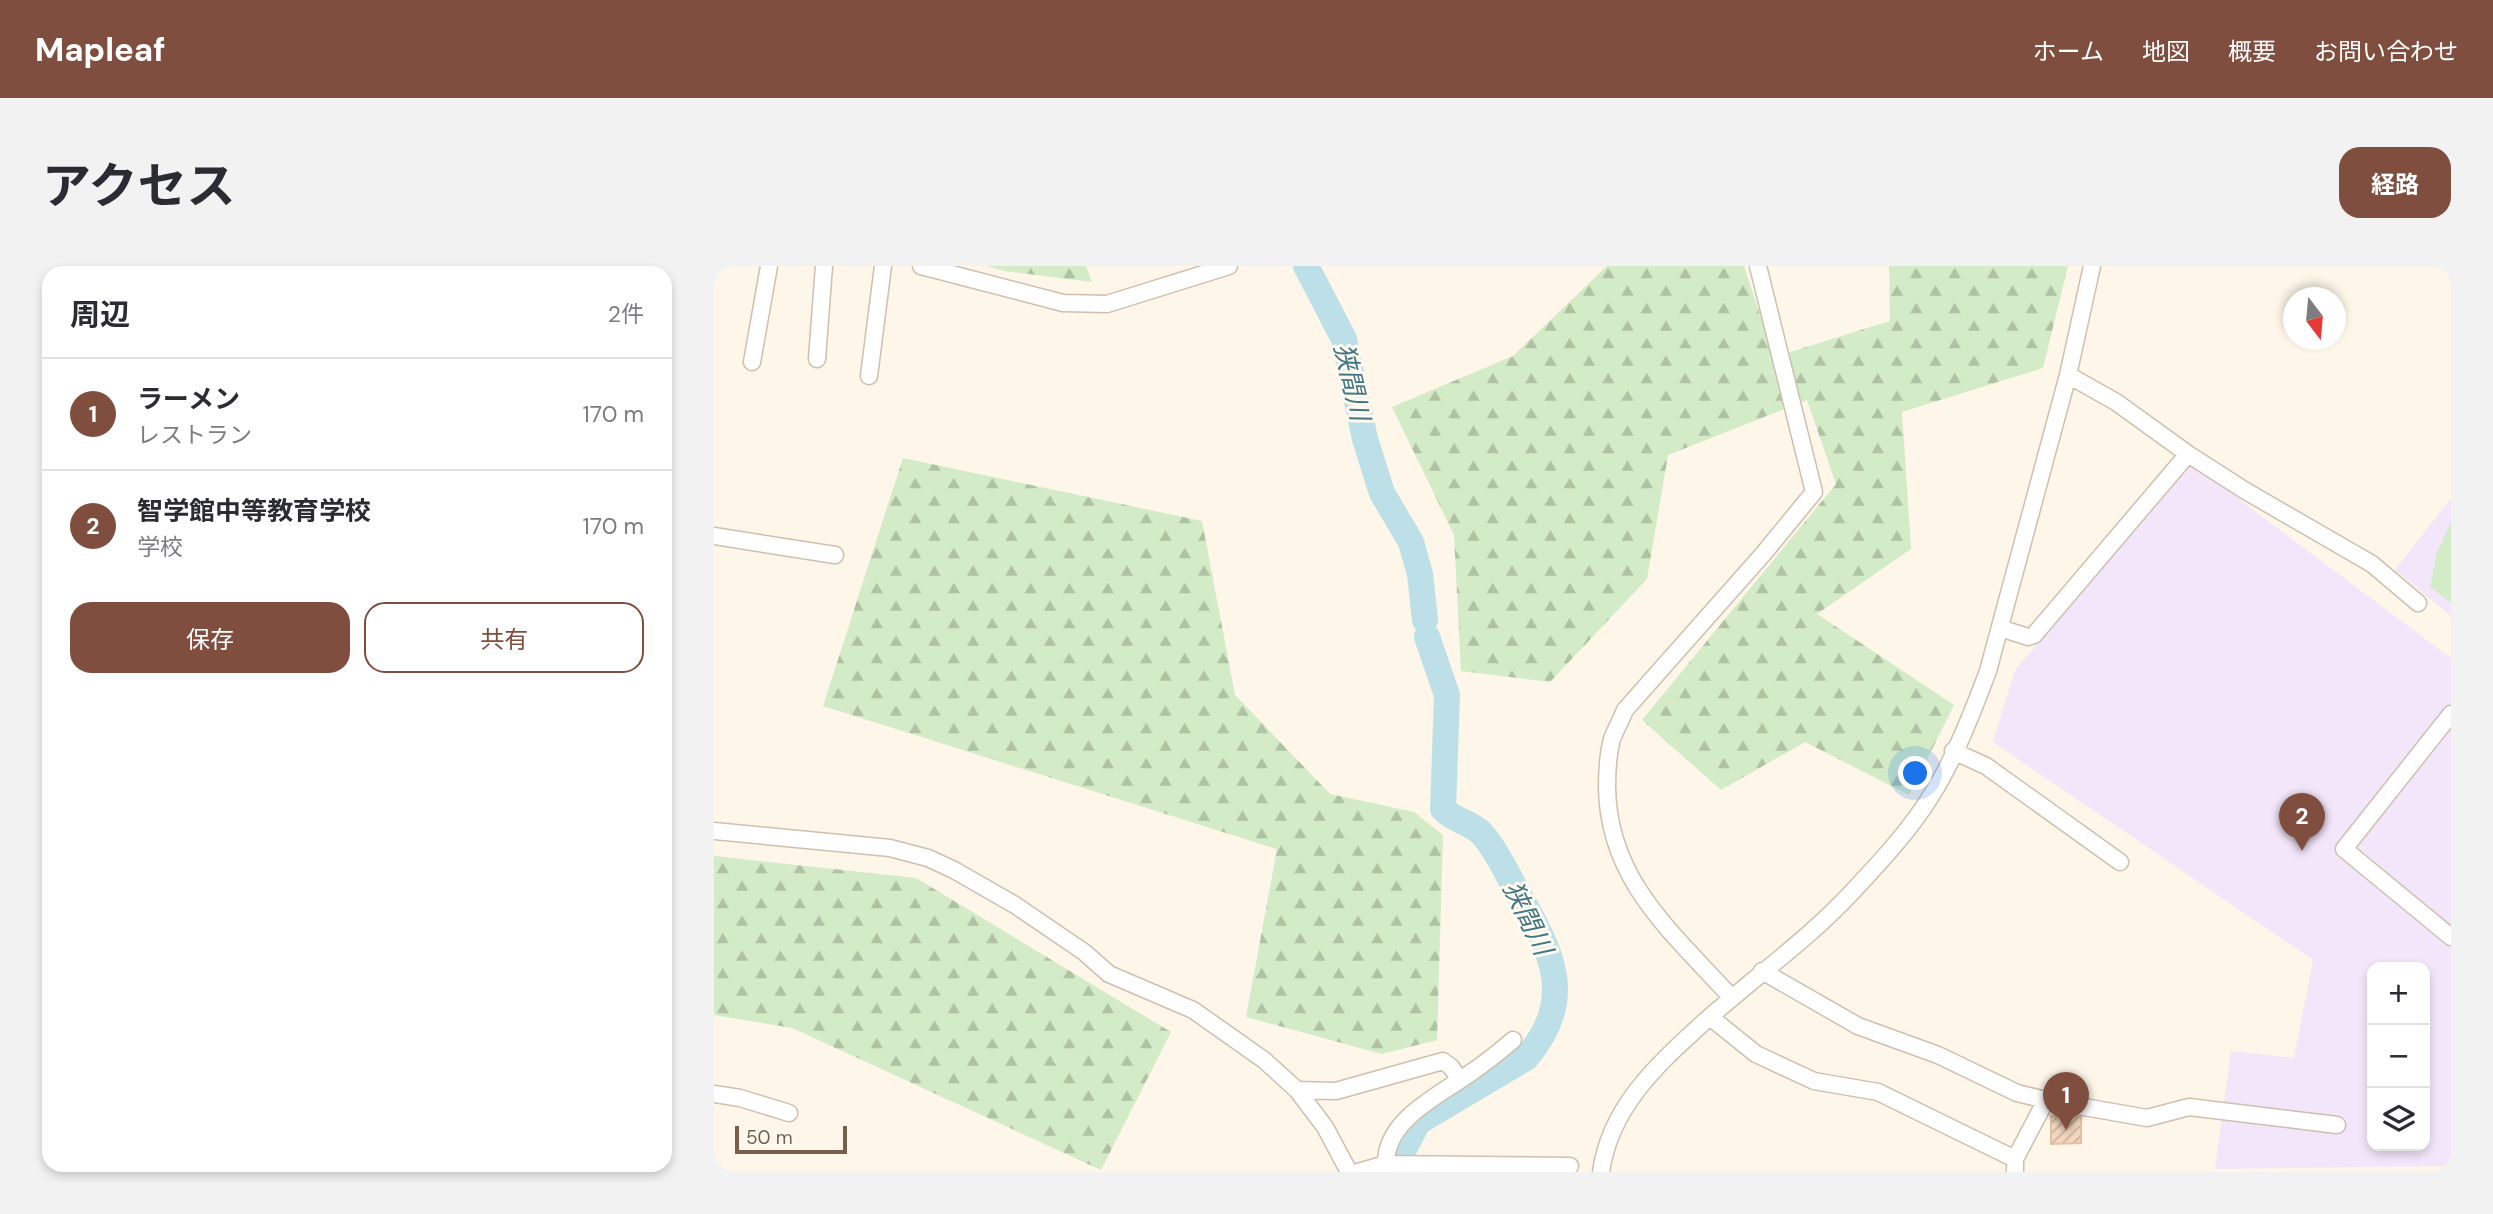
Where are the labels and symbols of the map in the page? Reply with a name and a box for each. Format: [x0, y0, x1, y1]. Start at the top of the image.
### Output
north arrow [2283, 287, 2346, 350]
water label: 狭間川 [1327, 340, 1378, 427]
your location [1898, 756, 1932, 790]
pin: 2 [2279, 793, 2325, 851]
water label: 狭間川 [1496, 875, 1562, 963]
pin: 1 [2043, 1072, 2089, 1130]
scale bar [735, 1123, 847, 1155]

